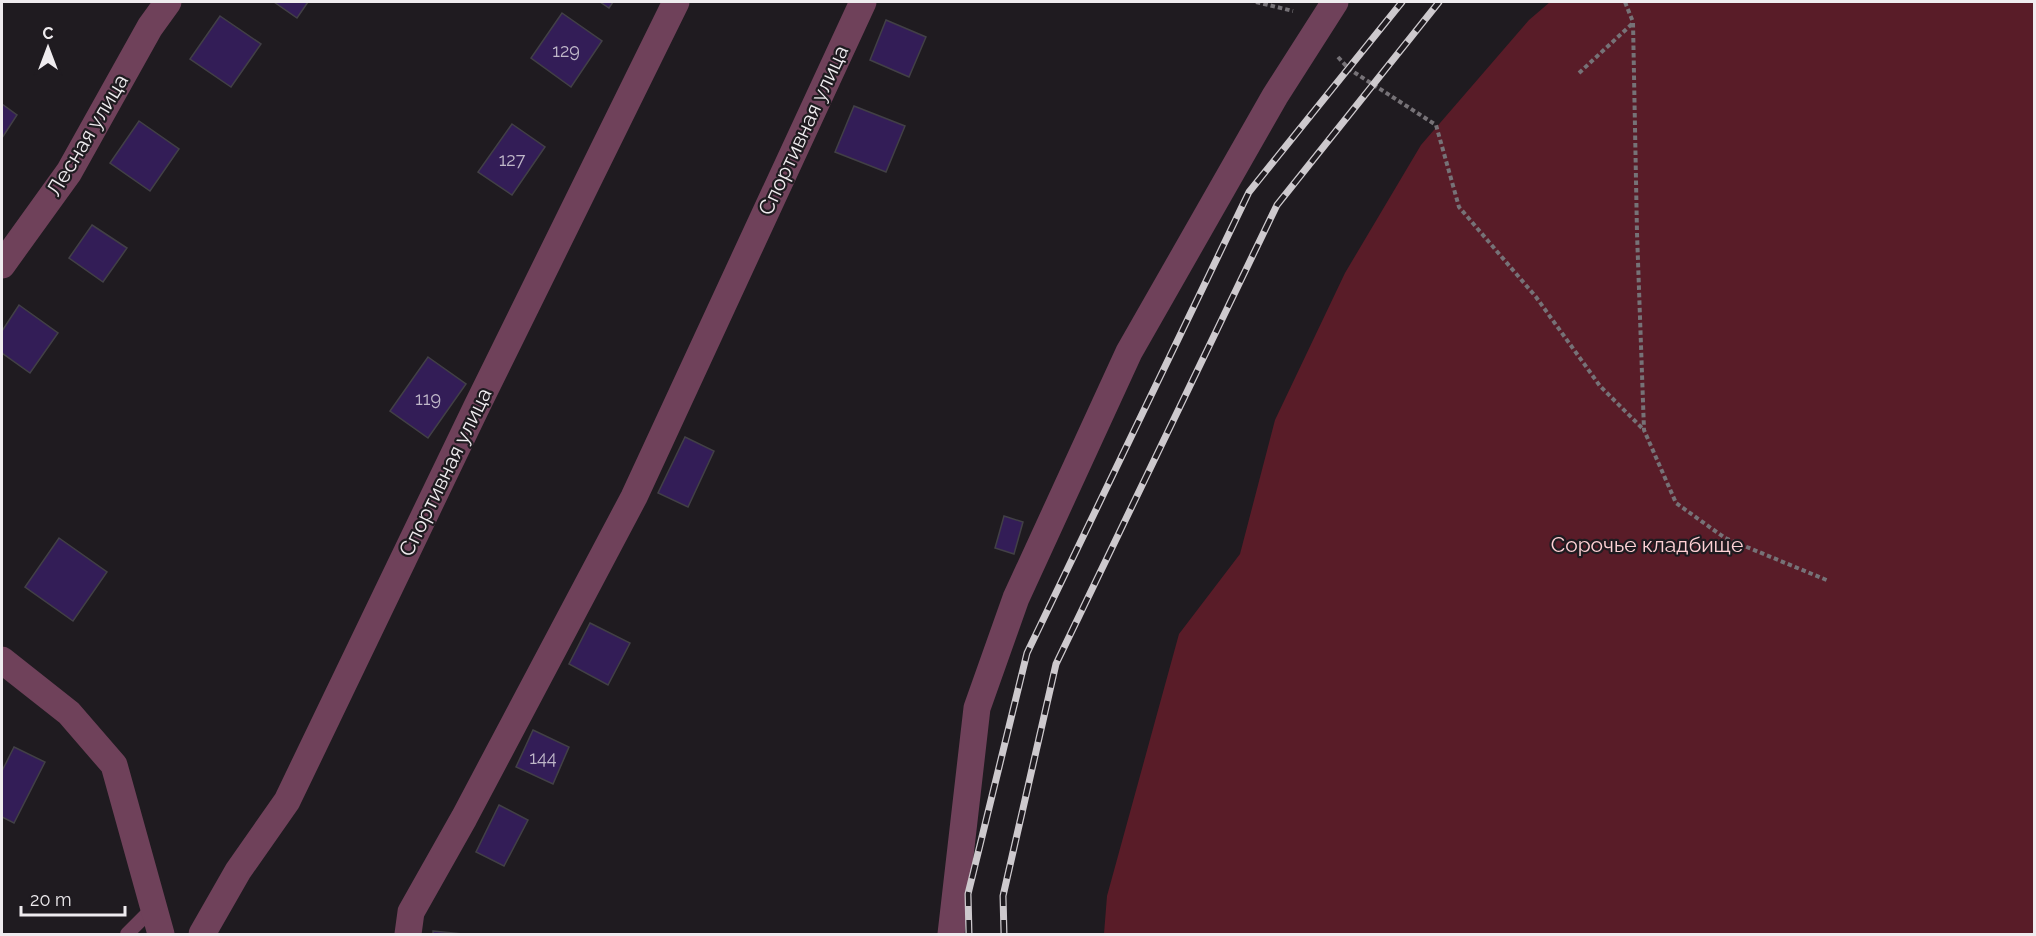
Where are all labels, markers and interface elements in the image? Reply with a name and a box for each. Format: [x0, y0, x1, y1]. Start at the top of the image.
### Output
north arrow [18, 18, 78, 78]
text: С [43, 24, 54, 43]
house number: 129 [552, 40, 580, 61]
street label: Спортивная улица [753, 41, 853, 219]
street label: Лесная улица [41, 69, 133, 201]
house number: 127 [499, 149, 526, 170]
street label: Спортивная улица [393, 384, 497, 560]
house number: 119 [415, 388, 441, 409]
park label: Сорочье кладбище [1551, 532, 1743, 557]
house number: 144 [529, 747, 557, 768]
scale bar [21, 879, 124, 917]
text: 20 m [30, 889, 72, 910]

